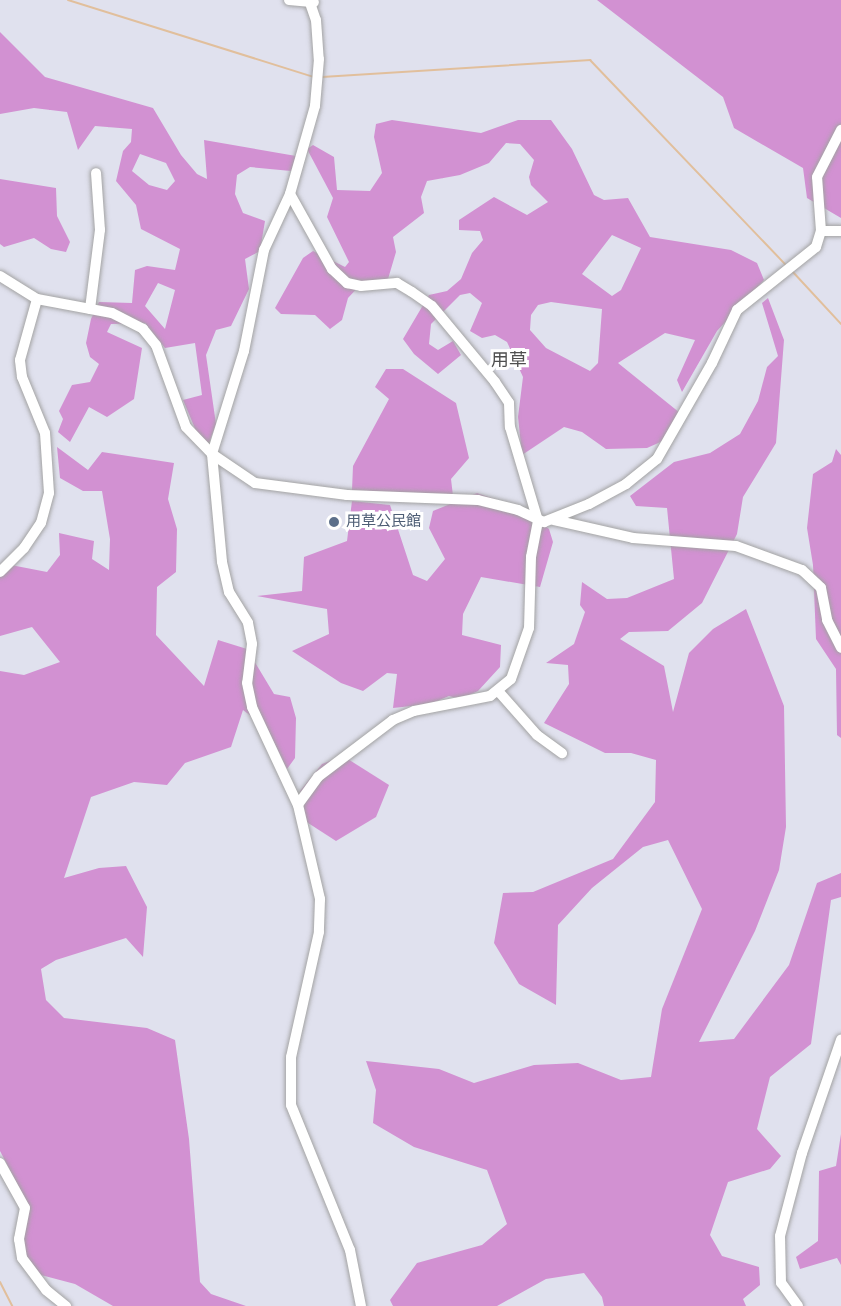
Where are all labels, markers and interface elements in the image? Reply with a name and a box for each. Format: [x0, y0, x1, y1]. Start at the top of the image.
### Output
district label: 用草 [491, 349, 527, 371]
place label: 用草公民館 [346, 513, 421, 531]
marker: 用草公民館 [327, 515, 341, 529]

